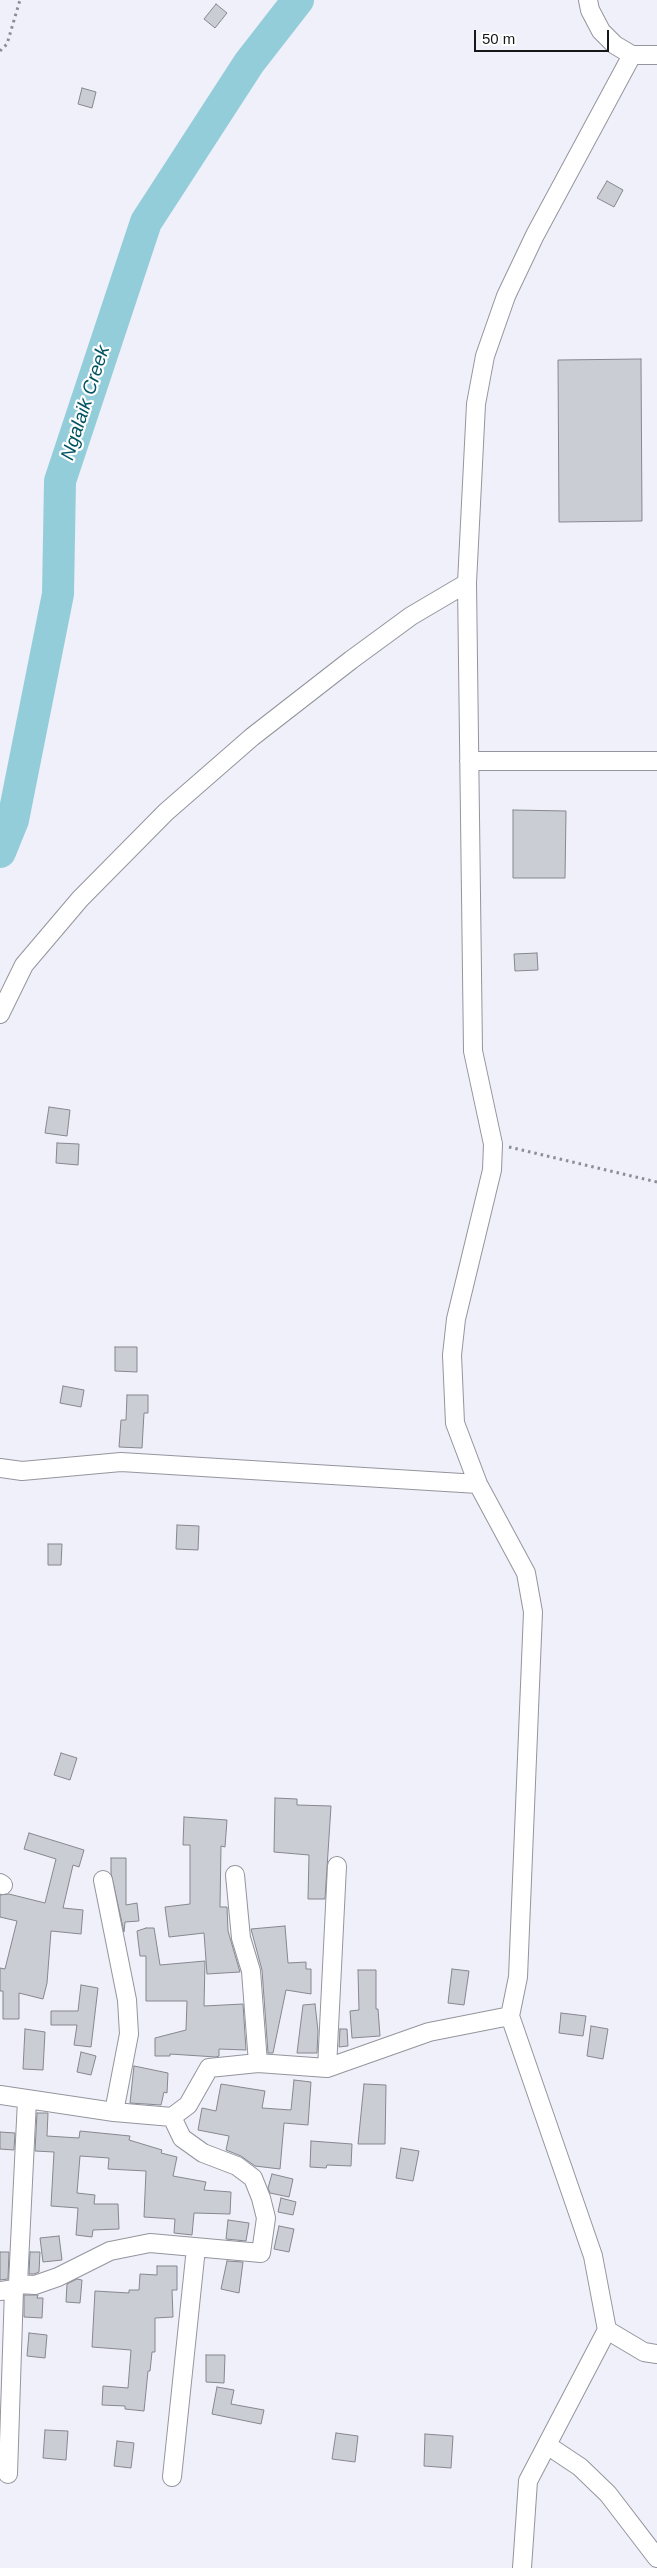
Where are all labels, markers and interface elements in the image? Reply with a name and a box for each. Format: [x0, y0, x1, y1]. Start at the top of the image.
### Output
scale bar [477, 20, 612, 52]
text: 50 m [482, 30, 515, 47]
water label: Ngalaik Creek [57, 343, 115, 463]

